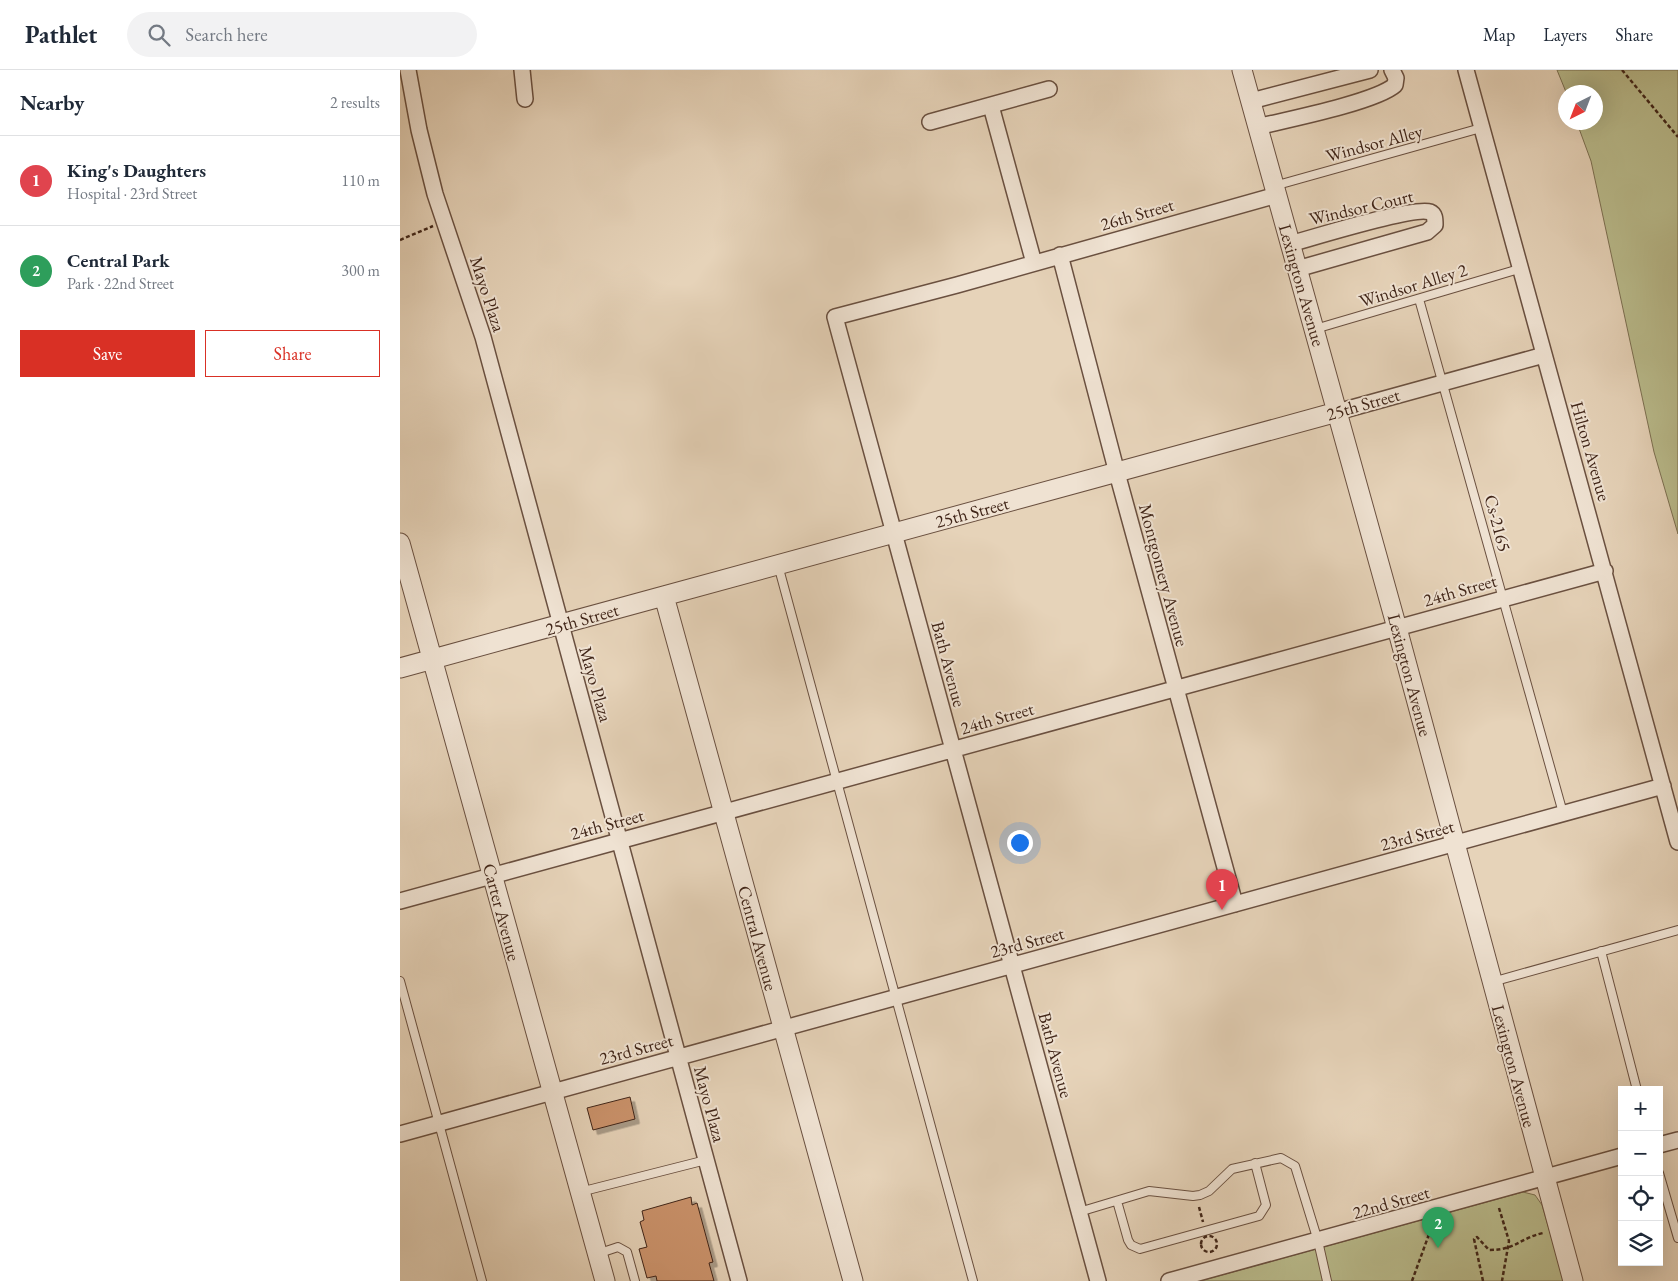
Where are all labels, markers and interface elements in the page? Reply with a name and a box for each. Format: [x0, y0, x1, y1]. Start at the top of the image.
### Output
search box [127, 12, 477, 57]
text: Pathlet [25, 19, 97, 50]
icon: search [145, 21, 173, 49]
text: Search here [185, 22, 268, 47]
text: Map [1483, 23, 1515, 46]
text: Layers [1543, 23, 1587, 46]
text: Share [1615, 23, 1653, 46]
north arrow [1558, 85, 1603, 130]
text: Nearby [20, 89, 84, 116]
text: 2 results [330, 92, 380, 113]
street label: Windsor Alley [1323, 119, 1425, 167]
text: King's Daughters [67, 158, 206, 183]
text: 1 [32, 170, 40, 191]
text: 110 m [341, 170, 380, 191]
text: Hospital · 23rd Street [67, 183, 197, 204]
street label: Windsor Court [1307, 184, 1416, 230]
street label: 26th Street [1098, 192, 1177, 235]
street label: Lexington Avenue [1274, 221, 1330, 349]
text: Central Park [67, 248, 170, 273]
street label: Mayo Plaza [465, 253, 511, 335]
street label: Windsor Alley 2 [1356, 258, 1470, 312]
text: 2 [32, 260, 40, 281]
text: 300 m [341, 260, 380, 281]
text: Park · 22nd Street [67, 273, 174, 294]
button: Save [20, 330, 195, 377]
button: Share [205, 330, 380, 377]
street label: 25th Street [1324, 382, 1403, 425]
street label: Hilton Avenue [1566, 398, 1616, 504]
street label: 25th Street [933, 491, 1012, 533]
street label: Cs-2165 [1479, 492, 1517, 554]
street label: Montgomery Avenue [1134, 501, 1194, 649]
street label: 24th Street [1421, 568, 1500, 611]
street label: 25th Street [543, 597, 622, 640]
street label: Lexington Avenue [1383, 611, 1437, 739]
street label: Bath Avenue [927, 619, 971, 709]
street label: Mayo Plaza [574, 643, 618, 725]
street label: 24th Street [958, 696, 1037, 739]
street label: 24th Street [568, 803, 647, 845]
street label: 23rd Street [1378, 814, 1457, 856]
your location [1007, 830, 1033, 856]
street label: Carter Avenue [478, 861, 526, 963]
pin: 1 [1206, 869, 1238, 910]
street label: Central Avenue [733, 883, 783, 993]
street label: 23rd Street [988, 921, 1067, 963]
street label: Lexington Avenue [1487, 1002, 1541, 1130]
street label: Bath Avenue [1034, 1010, 1078, 1100]
street label: 23rd Street [597, 1028, 676, 1070]
street label: Mayo Plaza [689, 1063, 731, 1145]
map controls [1618, 1086, 1663, 1266]
button: + [1618, 1086, 1663, 1131]
button: − [1618, 1131, 1663, 1176]
button: locate [1618, 1176, 1663, 1221]
street label: 22nd Street [1350, 1180, 1432, 1224]
pin: 2 [1422, 1207, 1454, 1248]
button: layers [1618, 1221, 1663, 1266]

